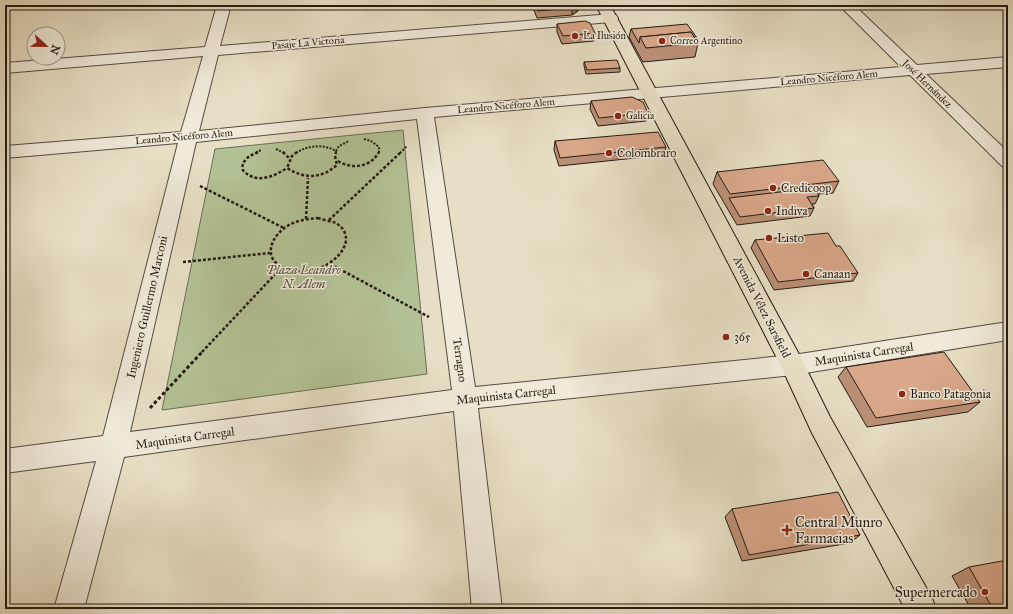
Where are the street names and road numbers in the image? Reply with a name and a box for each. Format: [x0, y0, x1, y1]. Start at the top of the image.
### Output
street label: Pasaje La Victoria [271, 34, 346, 52]
street label: José Hernández [898, 57, 955, 112]
street label: Leandro Nicéforo Alem [780, 68, 879, 88]
street label: Leandro Nicéforo Alem [457, 96, 556, 116]
street label: Leandro Nicéforo Alem [135, 127, 234, 147]
street label: Ingeniero Guillermo Marconi [124, 234, 171, 380]
street label: Avenida Vélez Sarsfield [730, 253, 794, 360]
street label: Terragno [449, 337, 470, 383]
street label: Maquinista Carregal [814, 339, 915, 370]
street label: Maquinista Carregal [456, 383, 557, 408]
street label: Maquinista Carregal [135, 424, 236, 453]

